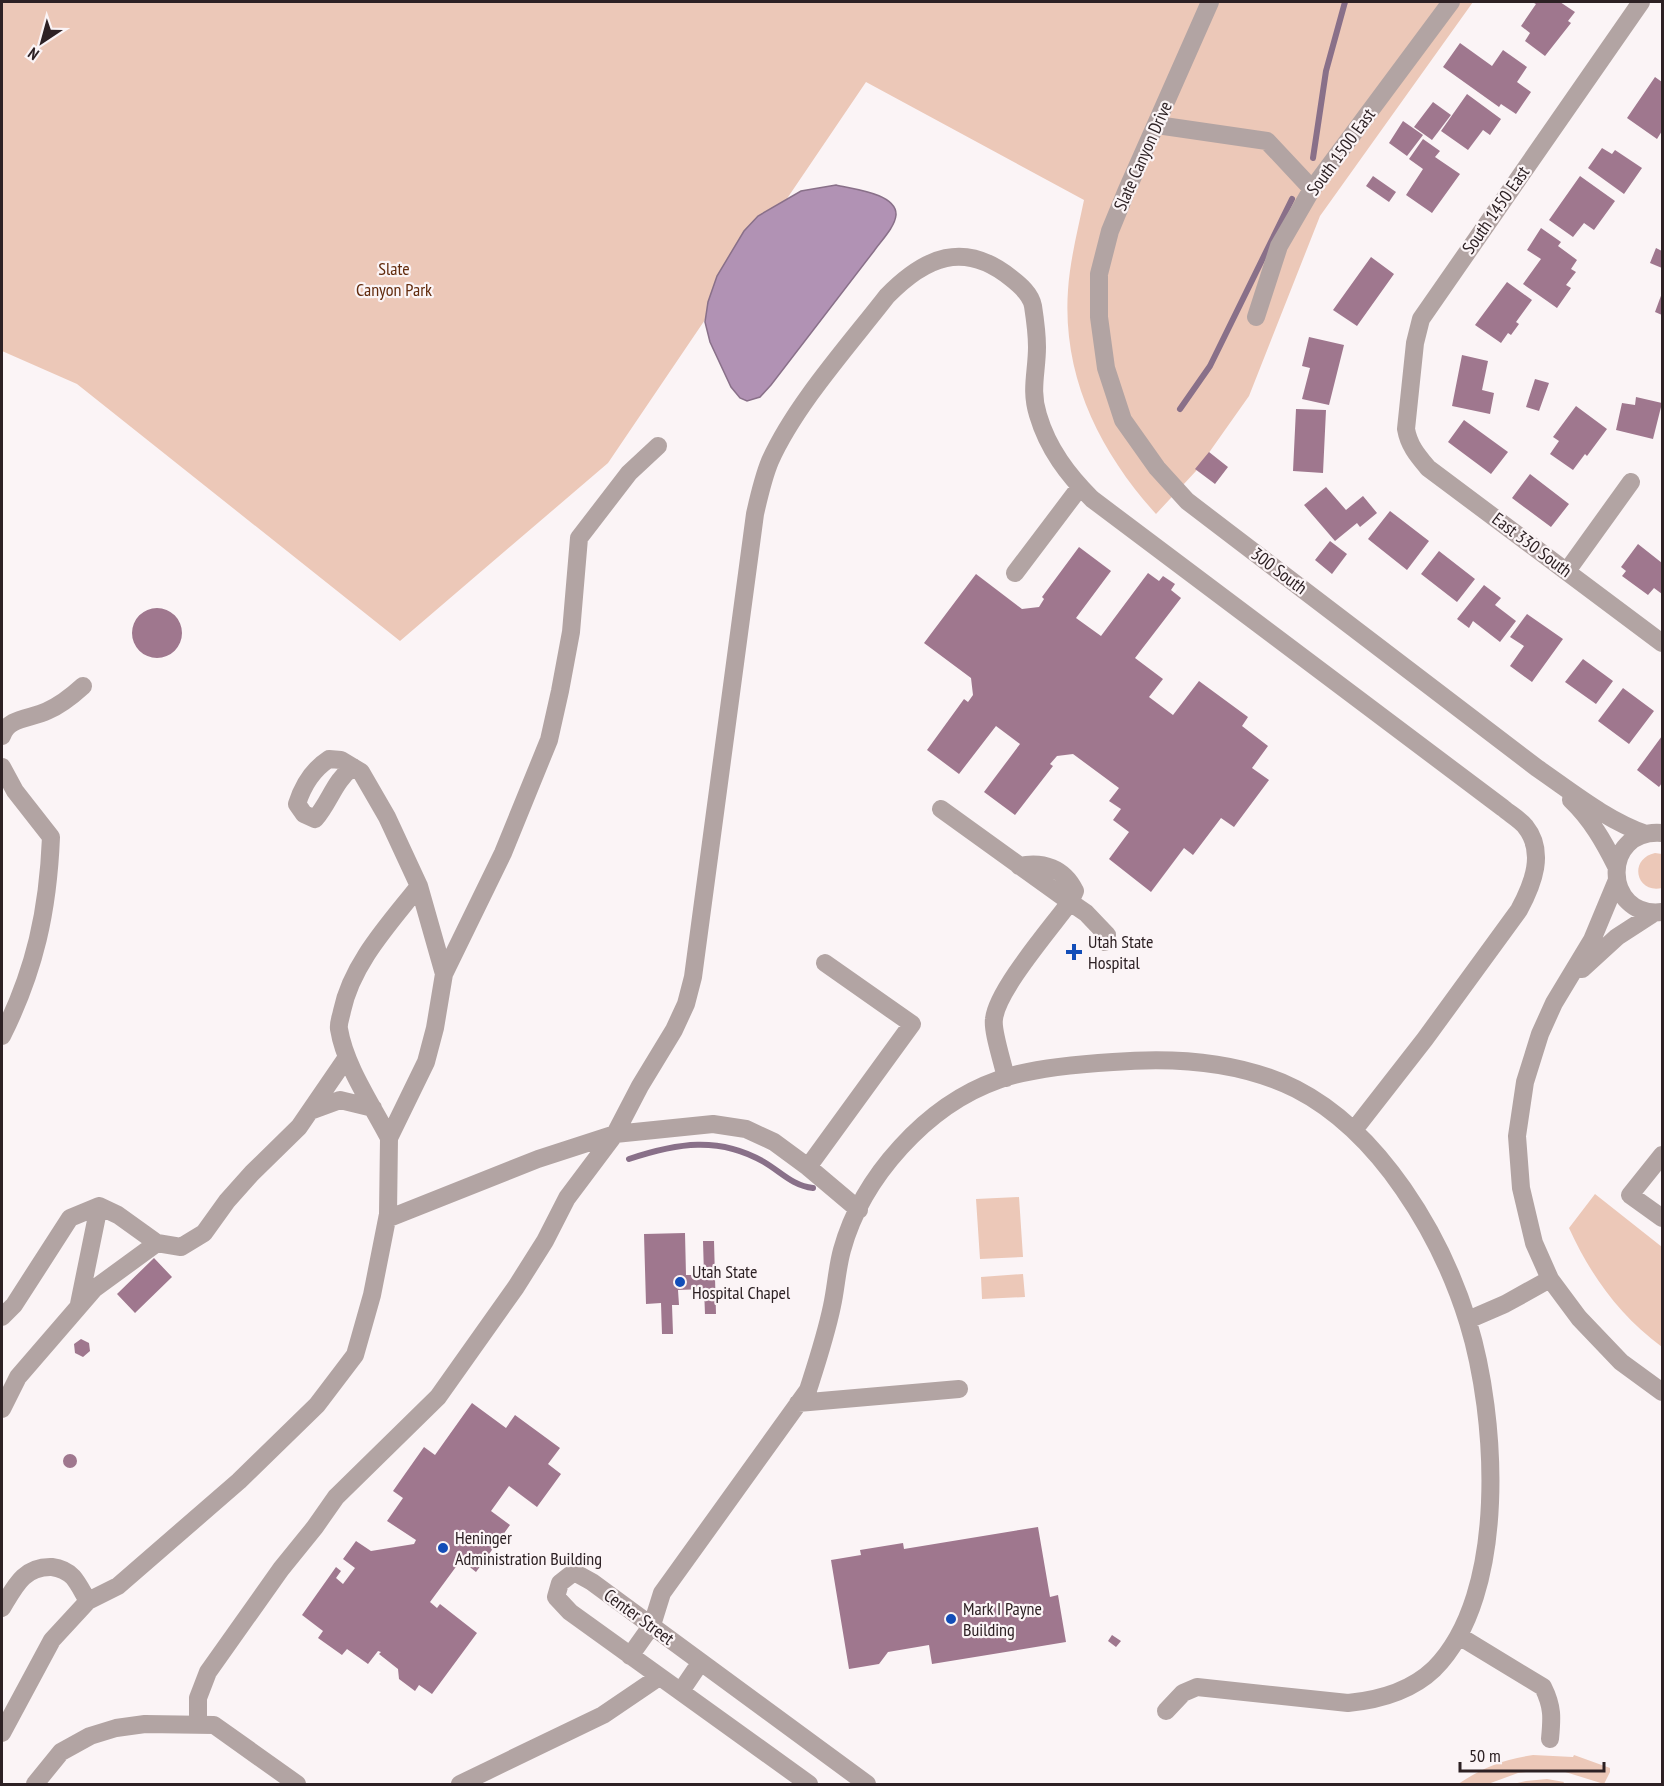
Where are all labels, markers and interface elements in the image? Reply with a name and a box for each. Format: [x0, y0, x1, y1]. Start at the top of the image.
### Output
north arrow [12, 12, 72, 72]
text: N [24, 44, 43, 65]
street label: Slate Canyon Drive [1108, 98, 1177, 214]
street label: South 1500 East [1301, 104, 1380, 200]
street label: South 1450 East [1457, 161, 1534, 258]
park label: Slate Canyon Park [356, 257, 432, 301]
street label: East 330 South [1488, 507, 1577, 582]
street label: 300 South [1247, 542, 1312, 599]
place label: Utah State Hospital [1088, 930, 1153, 974]
marker: Utah State Hospital [1065, 943, 1083, 961]
place label: Utah State Hospital Chapel [692, 1260, 791, 1304]
marker: Utah State Hospital Chapel [673, 1275, 687, 1289]
place label: Heninger Administration Building [455, 1526, 602, 1570]
marker: Heninger Administration Building [436, 1541, 450, 1555]
street label: Center Street [600, 1583, 679, 1650]
place label: Mark I Payne Building [963, 1597, 1042, 1641]
marker: Mark I Payne Building [944, 1612, 958, 1626]
scale bar [1460, 1735, 1604, 1773]
text: 50 m [1469, 1744, 1501, 1767]

